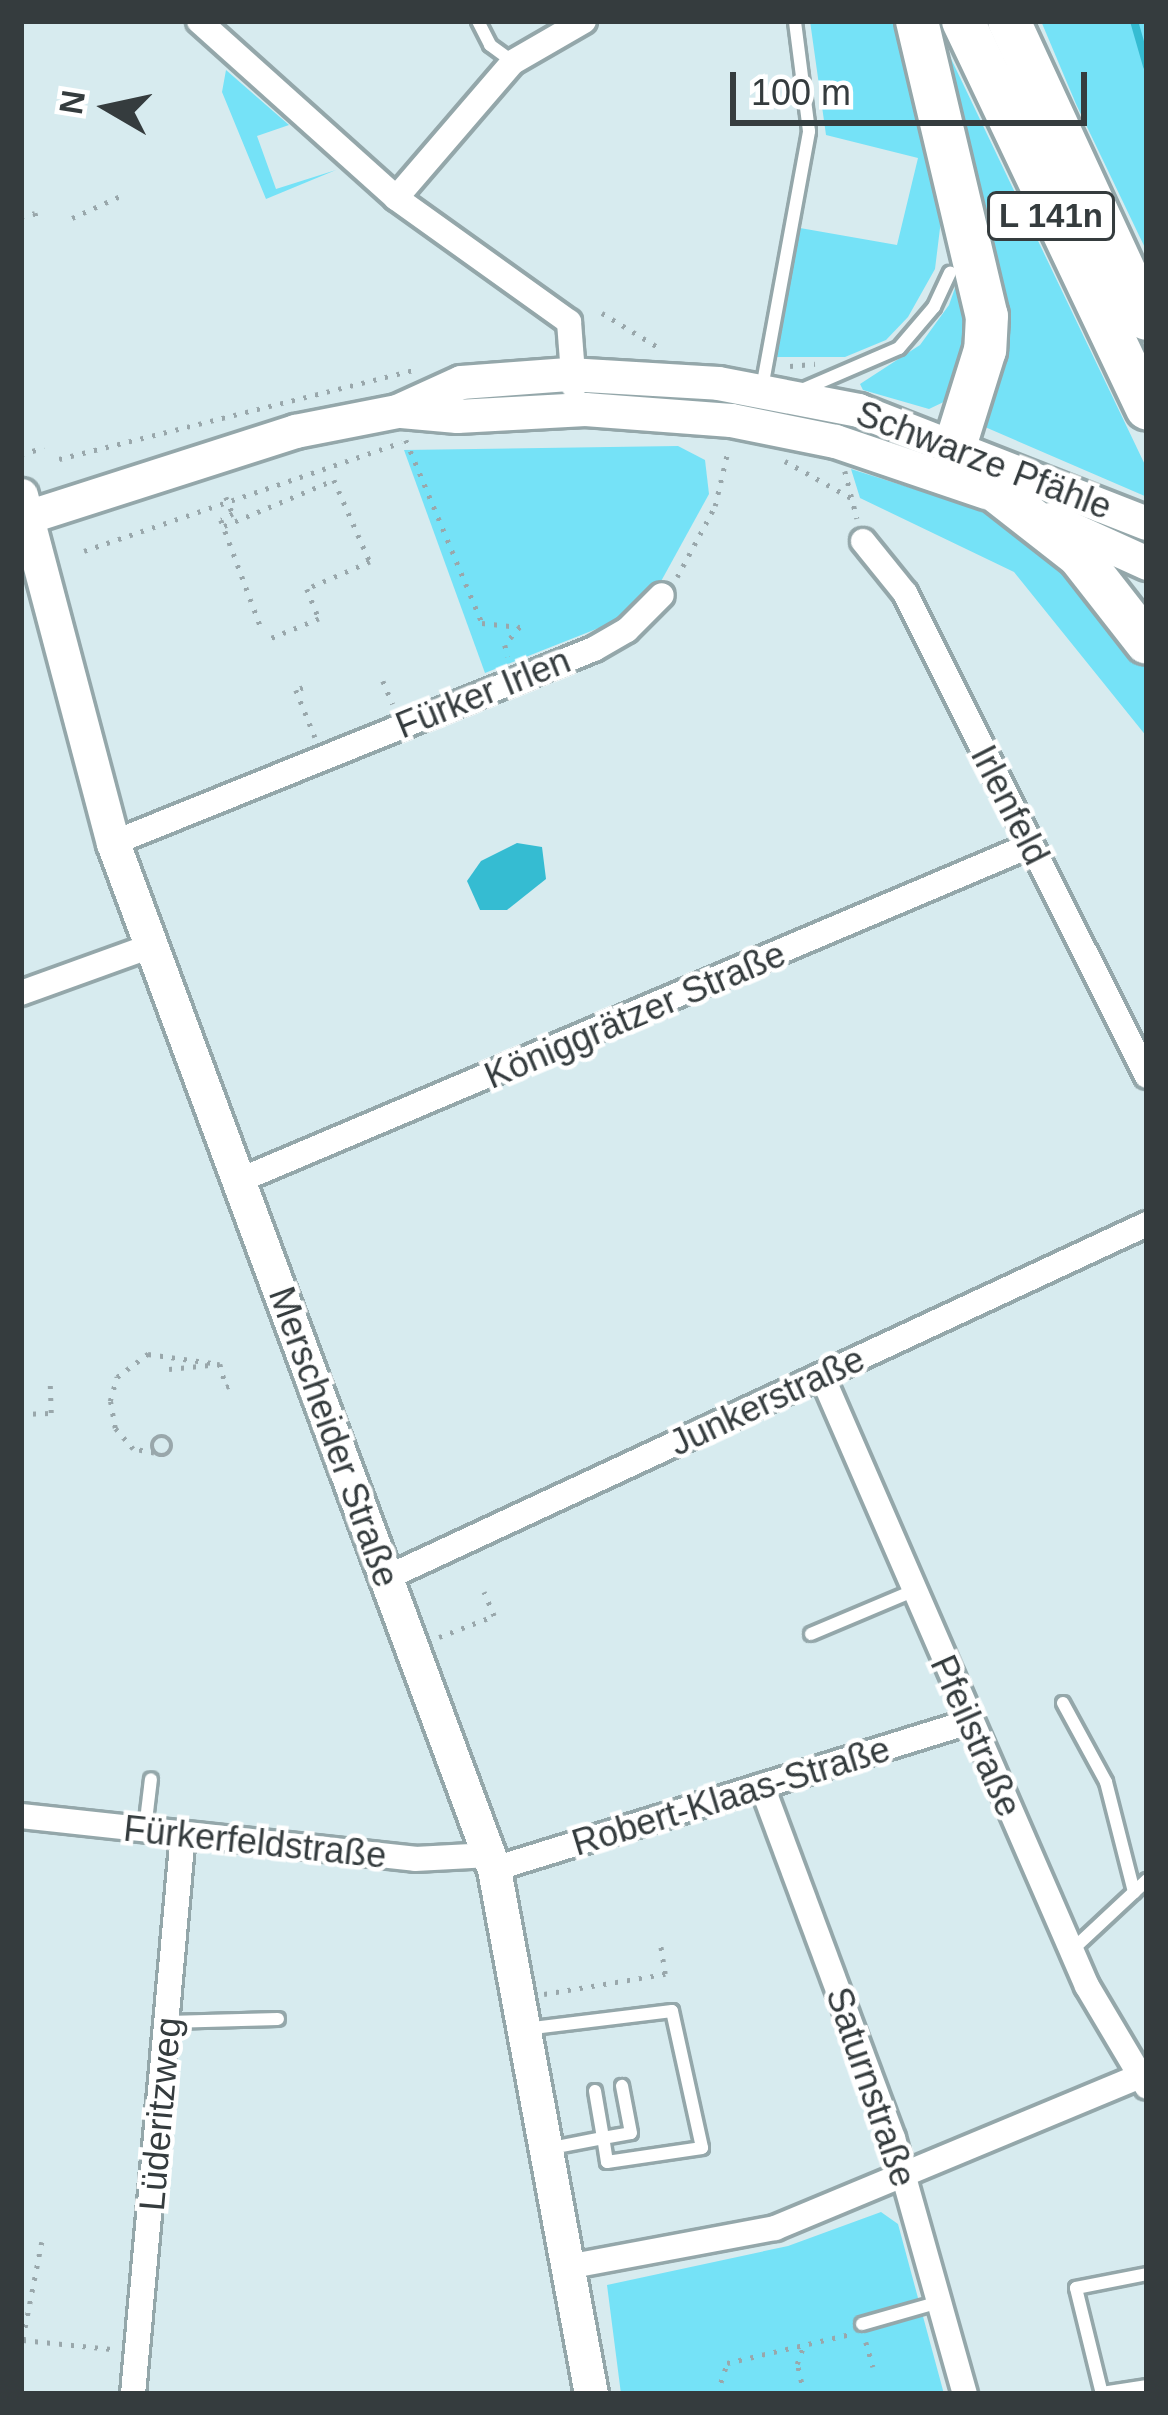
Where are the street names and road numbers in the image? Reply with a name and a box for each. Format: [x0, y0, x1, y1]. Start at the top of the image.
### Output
road number: L 141n [985, 189, 1117, 243]
street label: Schwarze Pfähle [850, 391, 1118, 529]
street label: Fürker Irlen [390, 639, 576, 747]
street label: Irlenfeld [962, 738, 1058, 872]
street label: Königgrätzer Straße [478, 932, 792, 1098]
street label: Merscheider Straße [260, 1281, 408, 1593]
street label: Junkerstraße [663, 1337, 871, 1465]
street label: Pfeilstraße [921, 1649, 1031, 1823]
street label: Robert-Klaas-Straße [567, 1727, 895, 1865]
street label: Fürkerfeldstraße [121, 1807, 389, 1877]
street label: Saturnstraße [817, 1982, 925, 2192]
street label: Lüderitzweg [130, 2015, 190, 2213]

